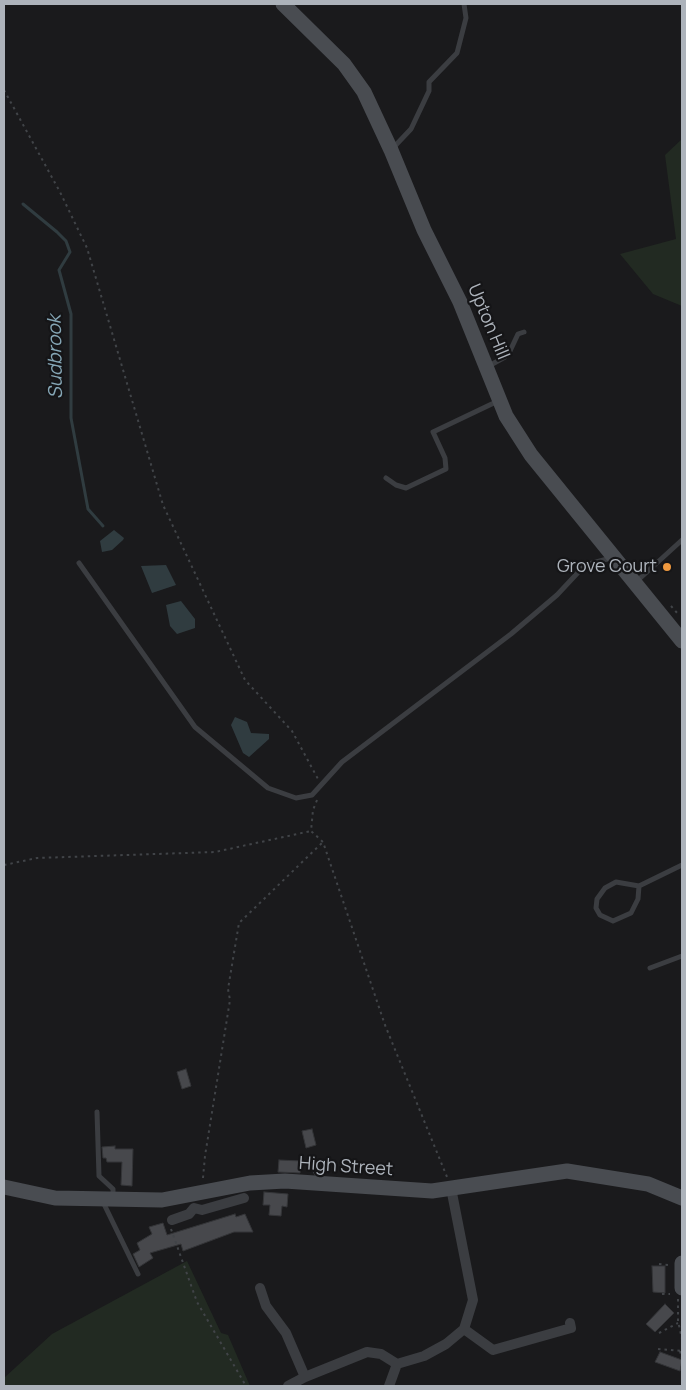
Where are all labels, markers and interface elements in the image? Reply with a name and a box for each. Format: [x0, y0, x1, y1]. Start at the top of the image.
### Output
street label: Upton Hill [462, 281, 514, 363]
water label: Sudbrook [44, 315, 68, 399]
place label: Grove Court [557, 556, 657, 578]
marker: Grove Court [661, 561, 673, 573]
street label: High Street [298, 1153, 394, 1181]

